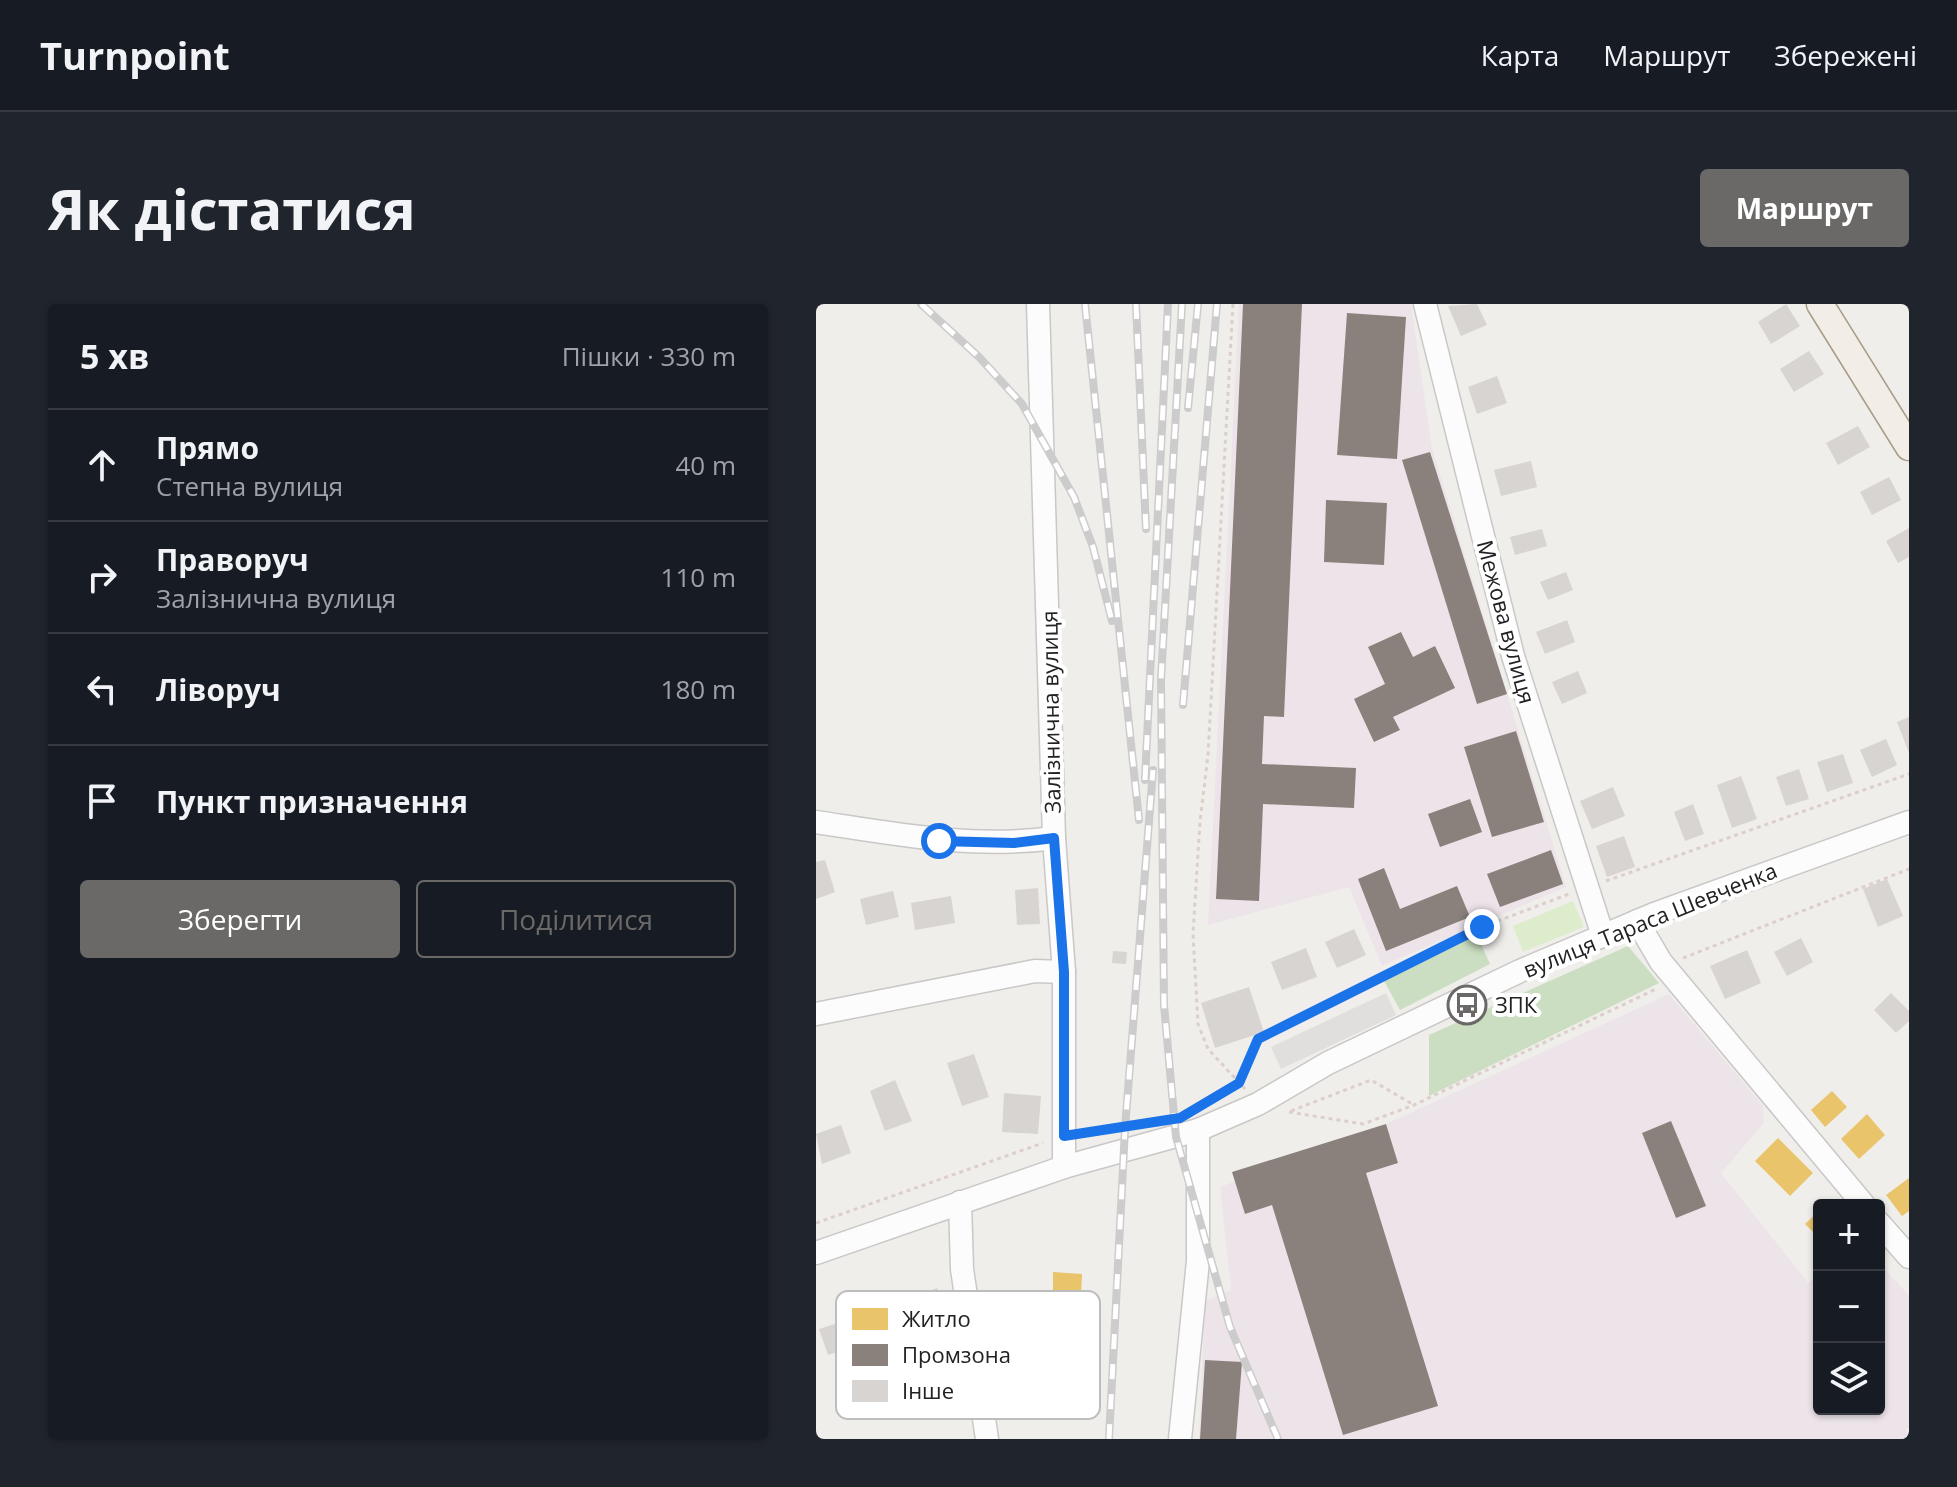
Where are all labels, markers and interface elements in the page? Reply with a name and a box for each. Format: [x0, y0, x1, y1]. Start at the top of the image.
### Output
text: Turnpoint [40, 29, 230, 81]
text: Карта [1481, 36, 1559, 74]
text: Маршрут [1603, 36, 1730, 74]
text: Збережені [1774, 36, 1917, 74]
button: Маршрут [1700, 169, 1909, 247]
text: Як дістатися [48, 170, 416, 246]
text: 5 хв [80, 333, 149, 379]
text: Пішки · 330 m [562, 338, 736, 374]
text: Прямо [156, 427, 259, 468]
icon: ahead [80, 443, 124, 487]
text: 40 m [675, 447, 736, 483]
text: Степна вулиця [156, 468, 343, 504]
street label: Межова вулиця [1471, 537, 1543, 707]
text: Праворуч [156, 539, 309, 580]
icon: right [80, 555, 124, 599]
text: 110 m [661, 559, 736, 595]
text: Залізнична вулиця [156, 580, 396, 616]
street label: Залізнична вулиця [1033, 610, 1067, 814]
icon: left [80, 667, 124, 711]
text: Ліворуч [156, 669, 281, 710]
text: 180 m [661, 671, 736, 707]
icon: arrive [80, 779, 124, 823]
text: Пункт призначення [156, 781, 468, 822]
route start [921, 823, 957, 859]
street label: вулиця Тараса Шевченка [1518, 854, 1781, 984]
button: Зберегти [80, 880, 400, 958]
button: Поділитися [416, 880, 736, 958]
route end [1464, 909, 1500, 945]
bus stop icon: ЗПК [1446, 984, 1488, 1026]
place label: ЗПК [1495, 989, 1538, 1019]
map controls [1813, 1199, 1885, 1415]
button: + [1813, 1199, 1885, 1271]
button: − [1813, 1271, 1885, 1343]
legend [836, 1291, 1100, 1419]
text: Житло [902, 1303, 971, 1333]
text: Промзона [902, 1339, 1011, 1369]
button: layers [1813, 1343, 1885, 1415]
text: Інше [902, 1375, 954, 1405]

